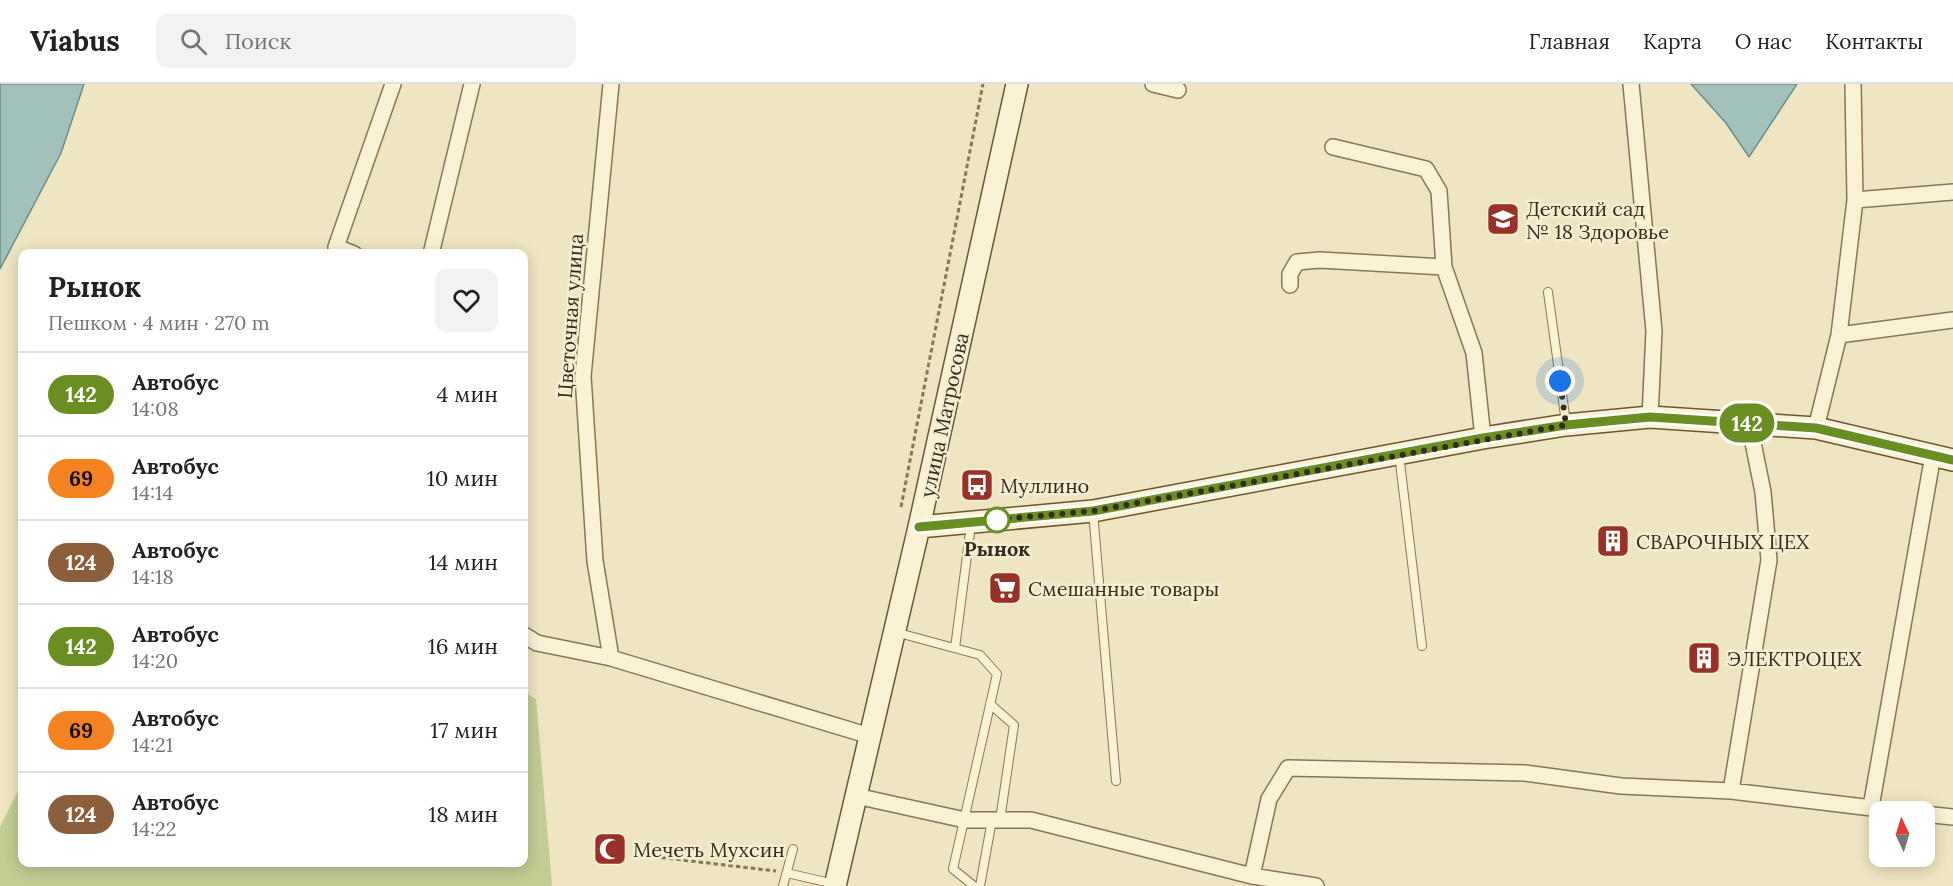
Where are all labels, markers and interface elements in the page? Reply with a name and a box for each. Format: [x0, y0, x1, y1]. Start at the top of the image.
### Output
search box [156, 14, 576, 68]
text: Viabus [30, 23, 120, 59]
icon: search [177, 25, 210, 58]
text: Поиск [225, 27, 291, 55]
text: Главная [1529, 28, 1610, 55]
text: Карта [1643, 28, 1702, 55]
text: О нас [1735, 28, 1792, 55]
text: Контакты [1825, 28, 1923, 55]
place label: Детский сад № 18 Здоровье [1526, 196, 1669, 244]
school or university icon: Детский сад № 18 Здоровье [1485, 201, 1521, 237]
street label: Цветочная улица [552, 233, 588, 399]
text: Рынок [48, 269, 141, 305]
button: heart [435, 269, 498, 332]
text: Пешком · 4 мин · 270 m [48, 310, 270, 335]
street label: улица Матросова [914, 330, 974, 500]
your location [1545, 366, 1575, 396]
text: Автобус [132, 368, 219, 396]
text: 4 мин [437, 380, 498, 408]
text: 142 [65, 381, 97, 408]
text: 14:08 [132, 396, 179, 421]
line badge: 142 [1712, 404, 1782, 442]
text: 142 [1731, 410, 1763, 437]
text: Автобус [132, 452, 219, 480]
text: 10 мин [427, 464, 498, 492]
text: 69 [69, 465, 93, 492]
bus stop icon: Муллино [959, 467, 995, 503]
place label: Муллино [1000, 473, 1089, 498]
text: 14:14 [132, 480, 173, 505]
marker: Рынок [984, 507, 1010, 533]
building icon: СВАРОЧНЫХ ЦЕХ [1595, 523, 1631, 559]
place label: СВАРОЧНЫХ ЦЕХ [1636, 529, 1810, 554]
text: Автобус [132, 536, 219, 564]
place label: Рынок [964, 536, 1030, 561]
text: 14 мин [429, 548, 498, 576]
text: 124 [65, 549, 97, 576]
text: 14:18 [132, 564, 174, 589]
supermarket icon: Смешанные товары [987, 570, 1023, 606]
place label: Смешанные товары [1028, 576, 1219, 601]
text: Автобус [132, 620, 219, 648]
text: 16 мин [428, 632, 498, 660]
text: 142 [65, 633, 97, 660]
building icon: ЭЛЕКТРОЦЕХ [1686, 640, 1722, 676]
place label: ЭЛЕКТРОЦЕХ [1727, 646, 1863, 671]
text: 14:20 [132, 648, 178, 673]
text: Автобус [132, 704, 219, 732]
text: 17 мин [430, 716, 498, 744]
text: 69 [69, 717, 93, 744]
text: 14:21 [132, 732, 173, 757]
text: Автобус [132, 788, 219, 816]
text: 18 мин [428, 800, 498, 828]
text: 124 [65, 801, 97, 828]
north arrow [1869, 801, 1935, 867]
map controls [1869, 801, 1935, 867]
text: 14:22 [132, 816, 177, 841]
mosque icon: Мечеть Мухсин [592, 831, 628, 867]
place label: Мечеть Мухсин [633, 837, 785, 862]

